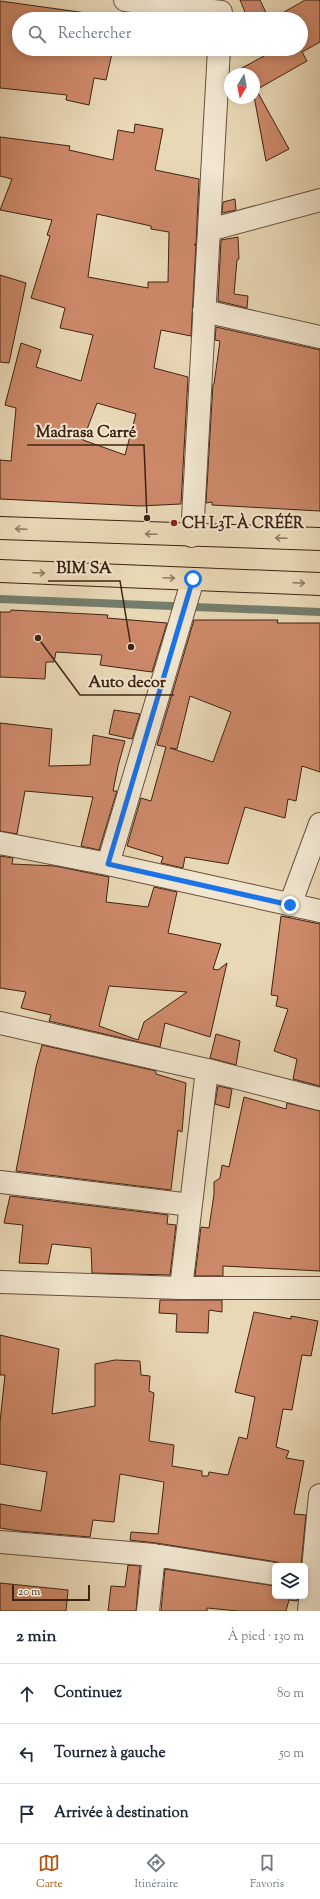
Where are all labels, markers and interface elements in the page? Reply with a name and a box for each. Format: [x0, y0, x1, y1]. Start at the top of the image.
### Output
search box [12, 12, 308, 56]
icon: search [26, 23, 48, 45]
text: Rechercher [58, 24, 131, 45]
north arrow [224, 68, 260, 104]
callout: Madrasa Carré [27, 417, 144, 445]
text: Madrasa Carré [36, 422, 137, 445]
place label: CH L3T À CRÉÉR [182, 512, 304, 535]
marker: CH L3T À CRÉÉR [169, 518, 179, 528]
one-way arrow [15, 525, 28, 533]
one-way arrow [145, 530, 158, 538]
one-way arrow [275, 534, 288, 542]
callout: BIM SA [48, 553, 120, 581]
text: BIM SA [56, 558, 112, 581]
one-way arrow [32, 569, 45, 577]
route start [184, 570, 202, 588]
one-way arrow [162, 575, 175, 582]
one-way arrow [292, 579, 305, 587]
callout: Auto decor [80, 667, 174, 695]
text: Auto decor [88, 672, 167, 695]
route end [281, 896, 299, 914]
map controls [272, 1563, 308, 1599]
button: layers [272, 1563, 308, 1599]
scale bar [12, 1583, 90, 1602]
text: 20 m [18, 1584, 40, 1600]
text: 2 min [16, 1625, 57, 1649]
text: À pied · 130 m [228, 1628, 304, 1646]
icon: ahead [16, 1683, 38, 1705]
text: Continuez [54, 1683, 122, 1704]
text: 80 m [277, 1685, 304, 1703]
icon: left [16, 1743, 38, 1765]
text: Tournez à gauche [54, 1743, 165, 1764]
text: 50 m [279, 1745, 304, 1763]
icon: arrive [16, 1803, 38, 1825]
text: Arrivée à destination [54, 1803, 189, 1824]
tab: Carte [36, 1852, 63, 1892]
tab: Itinéraire [135, 1852, 178, 1892]
tab: Favoris [250, 1852, 284, 1892]

